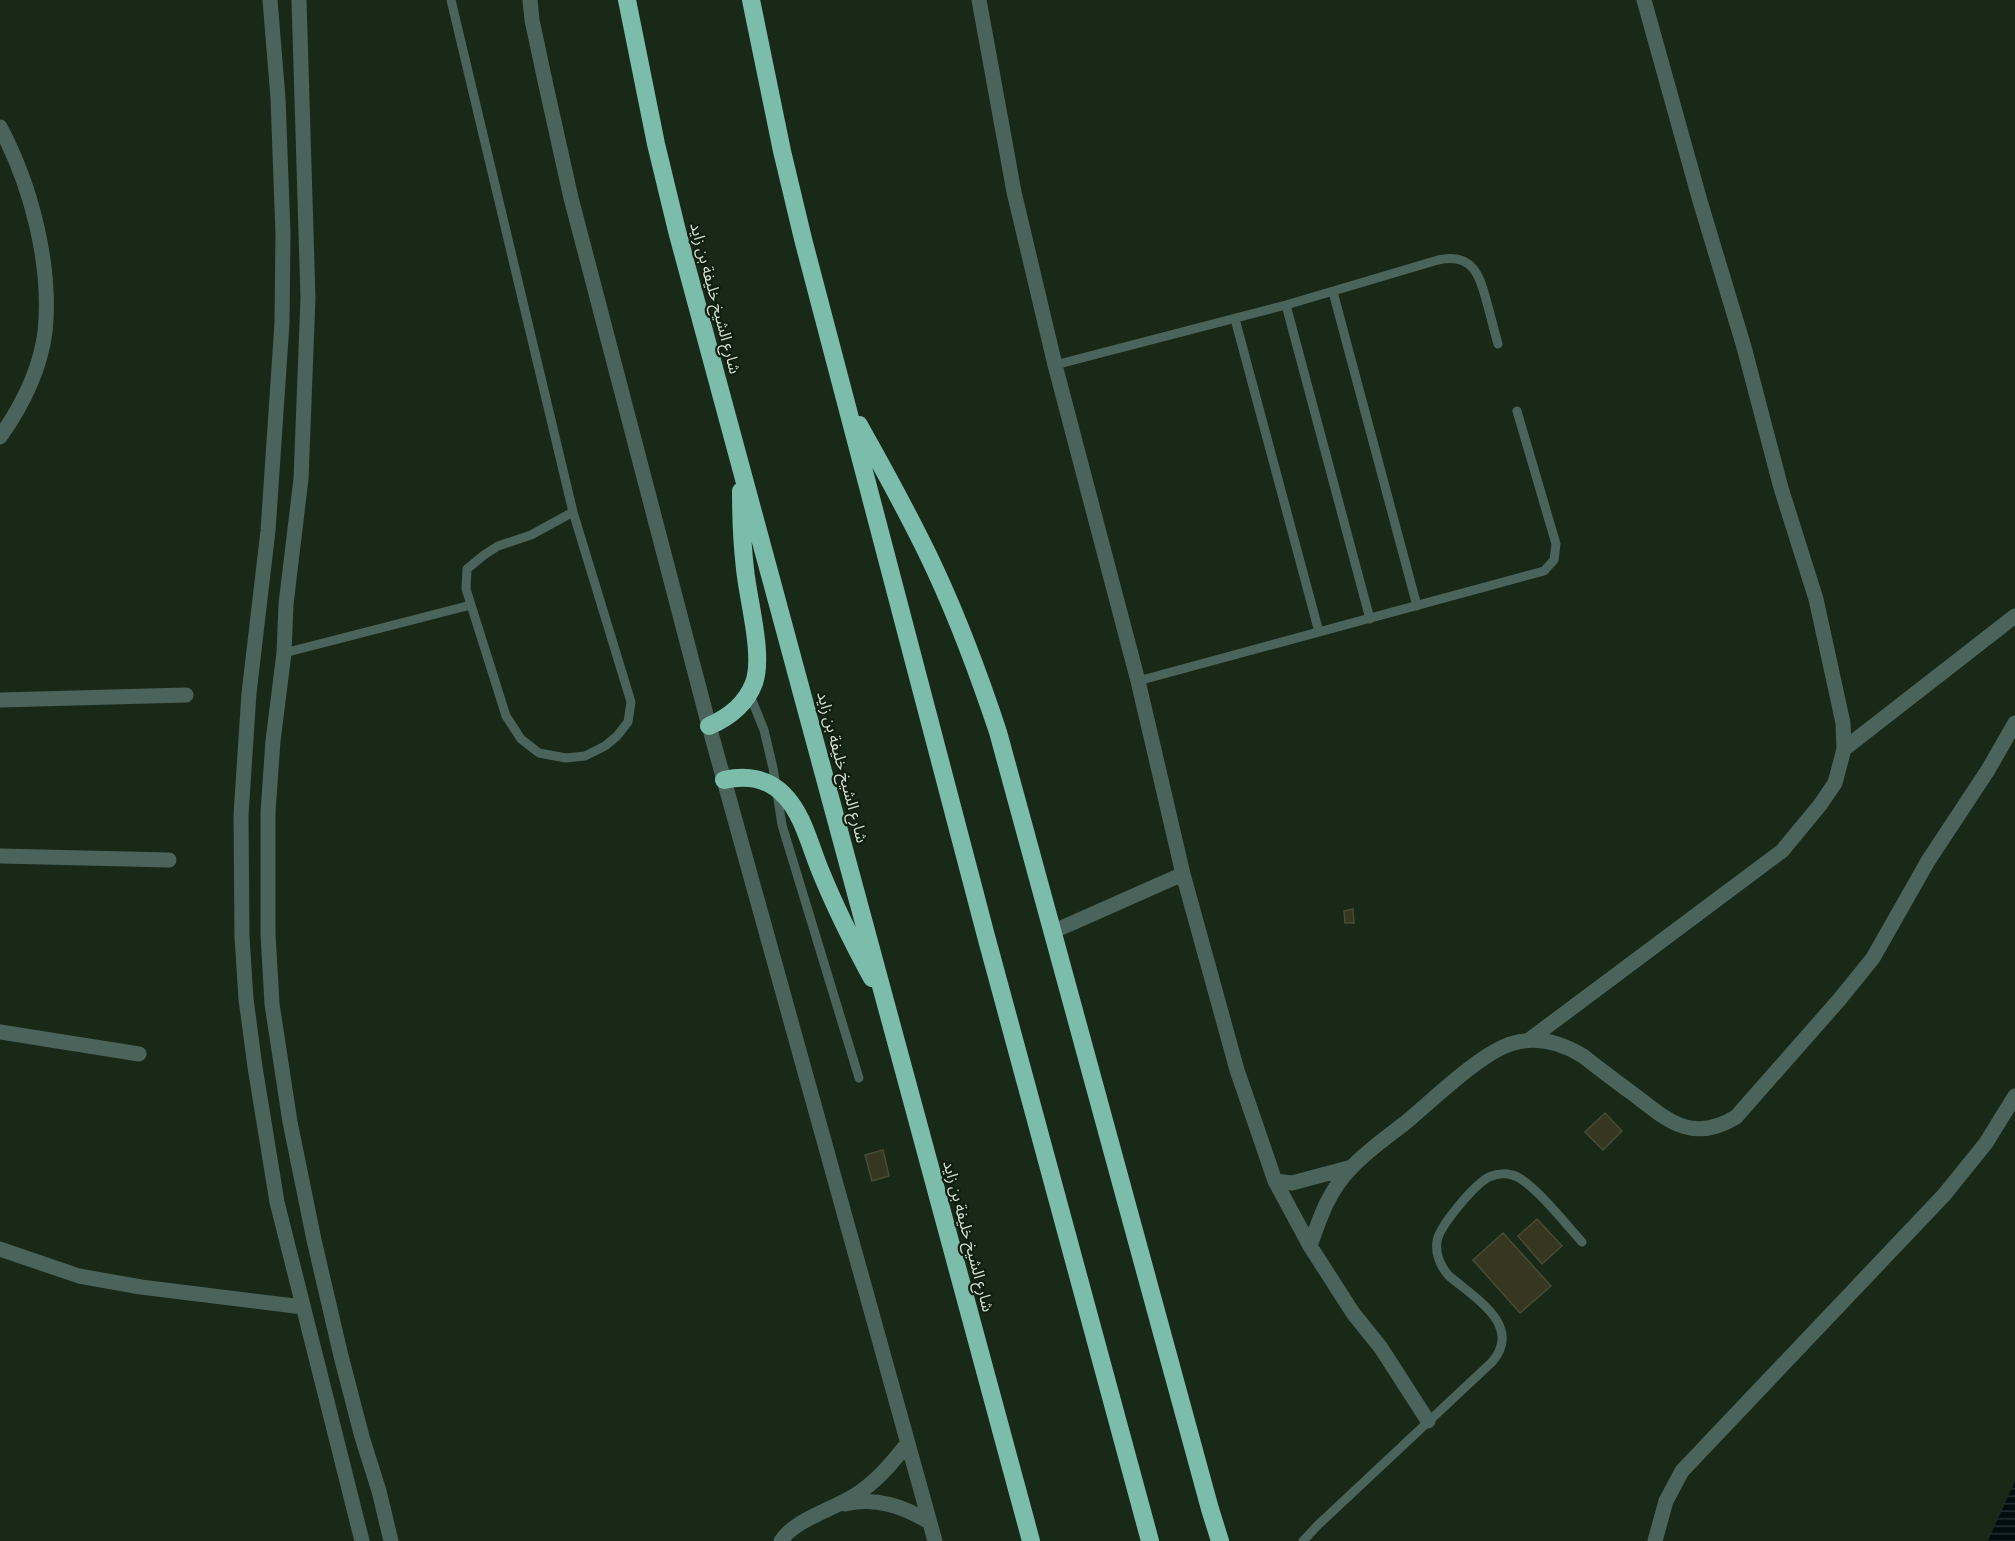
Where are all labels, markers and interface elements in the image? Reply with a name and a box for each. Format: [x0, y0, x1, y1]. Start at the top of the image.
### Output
street label: شارع الشيخ خليفة بن زايد [683, 220, 746, 377]
street label: شارع الشيخ خليفة بن زايد [810, 689, 873, 846]
street label: شارع الشيخ خليفة بن زايد [936, 1158, 999, 1315]

